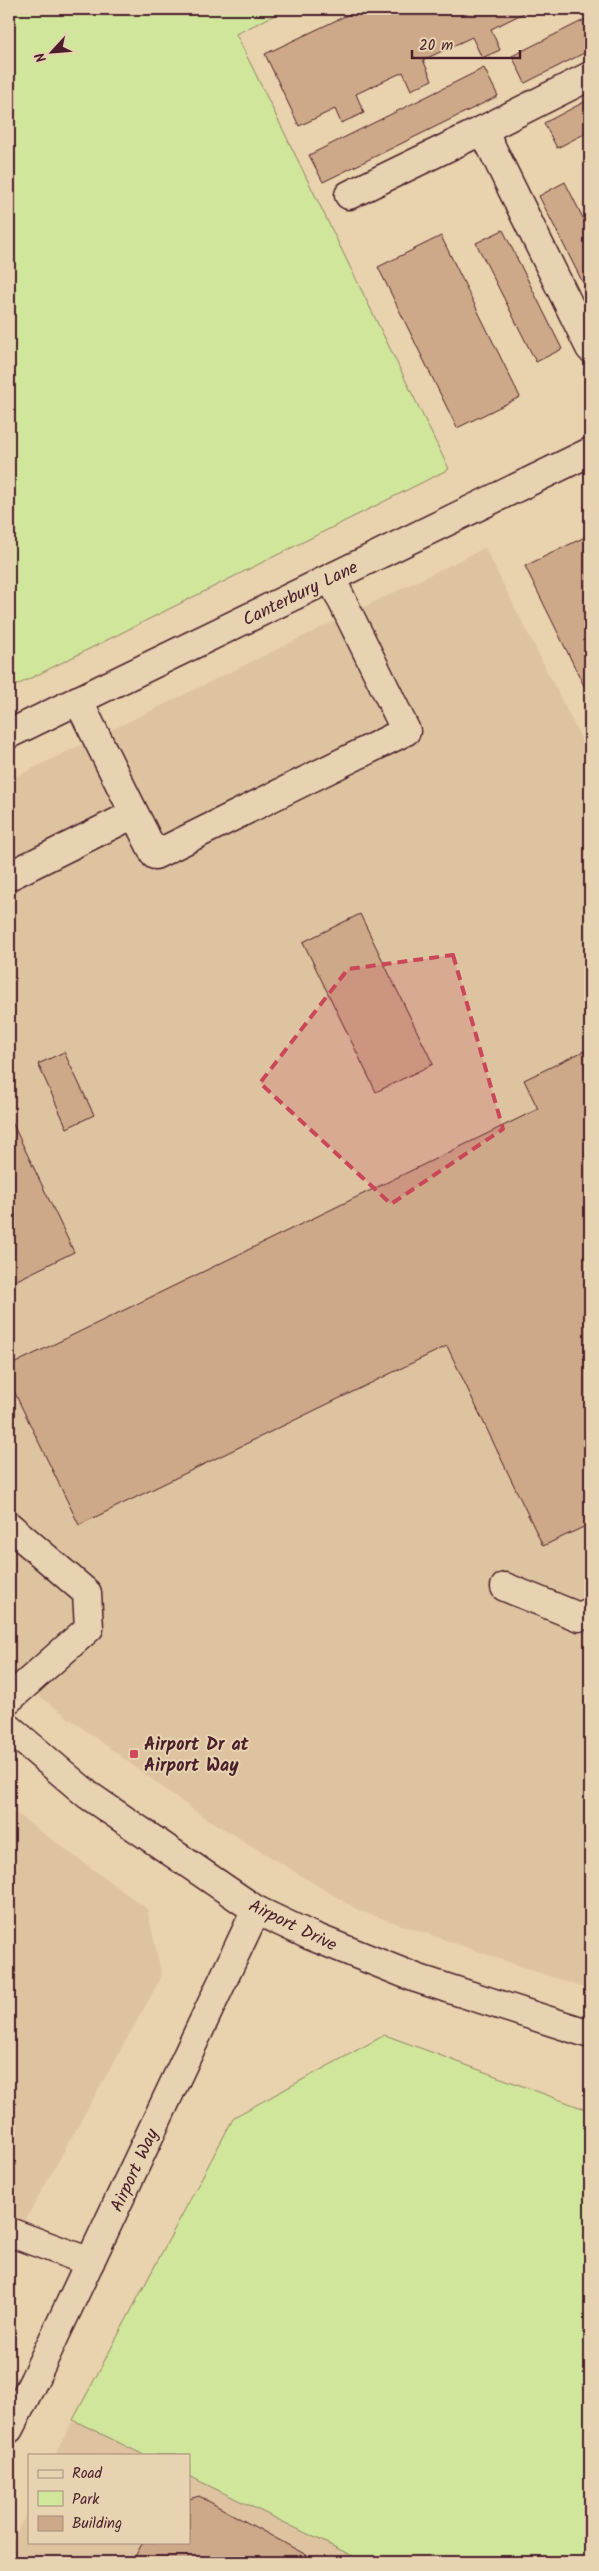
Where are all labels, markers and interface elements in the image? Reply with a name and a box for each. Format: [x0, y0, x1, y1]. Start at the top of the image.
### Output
north arrow [28, 28, 78, 78]
scale bar [412, 28, 519, 60]
text: 20 m [419, 34, 453, 58]
text: N [29, 48, 53, 66]
street label: Canterbury Lane [238, 554, 363, 635]
place label: Airport Dr at Airport Way [144, 1731, 250, 1781]
marker: Airport Dr at Airport Way [128, 1748, 140, 1760]
street label: Airport Drive [243, 1892, 342, 1960]
street label: Airport Way [103, 2124, 168, 2217]
legend [28, 2454, 190, 2544]
text: Road [72, 2462, 103, 2486]
text: Park [72, 2488, 100, 2512]
text: Building [72, 2512, 122, 2536]

